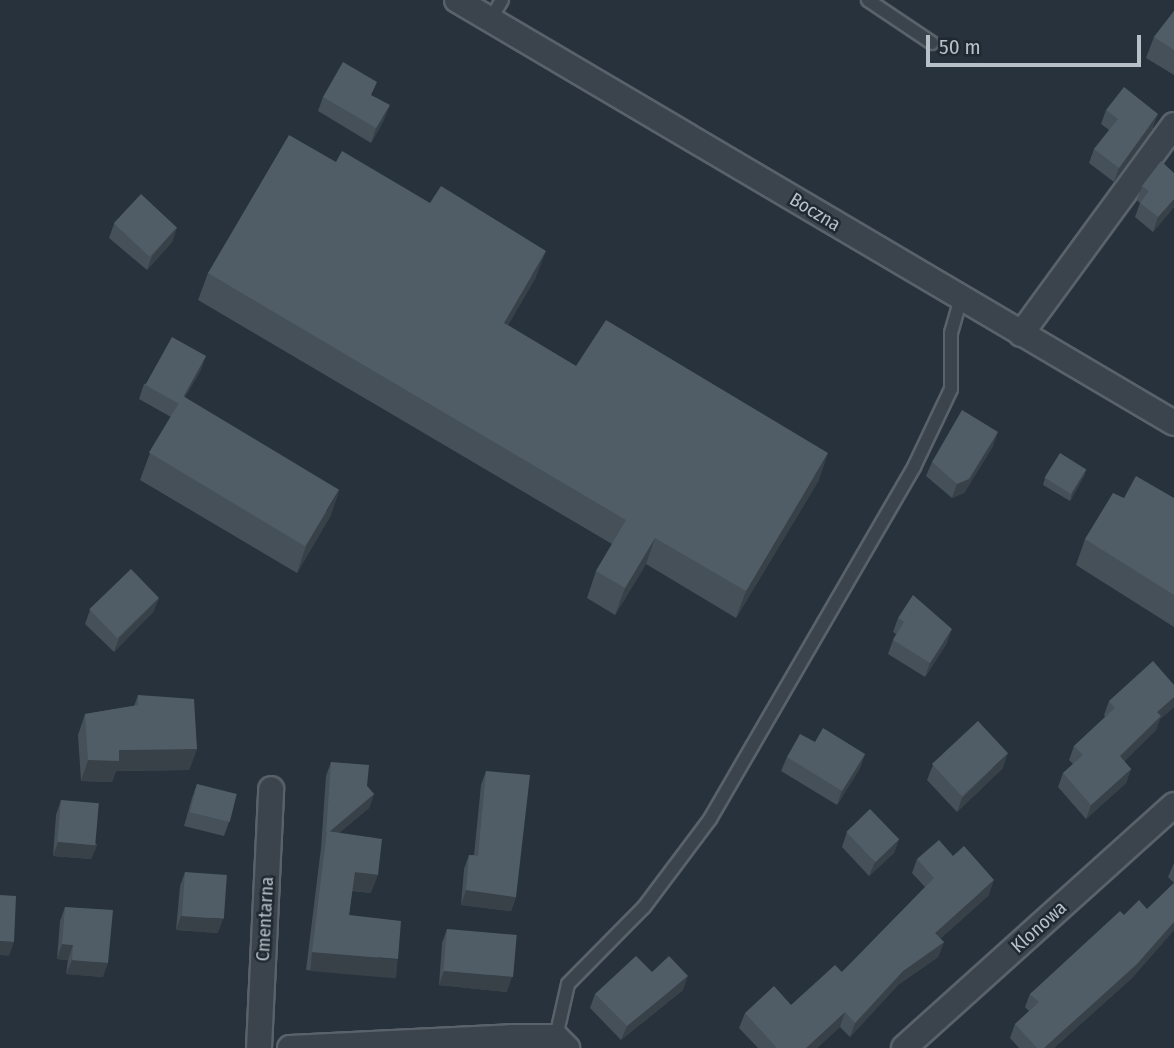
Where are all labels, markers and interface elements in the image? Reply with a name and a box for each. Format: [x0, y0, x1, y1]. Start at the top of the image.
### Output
scale bar [929, 21, 1144, 65]
text: 50 m [939, 34, 981, 60]
street label: Boczna [785, 188, 845, 236]
street label: Cmentarna [251, 876, 279, 962]
street label: Klonowa [1007, 896, 1071, 958]

